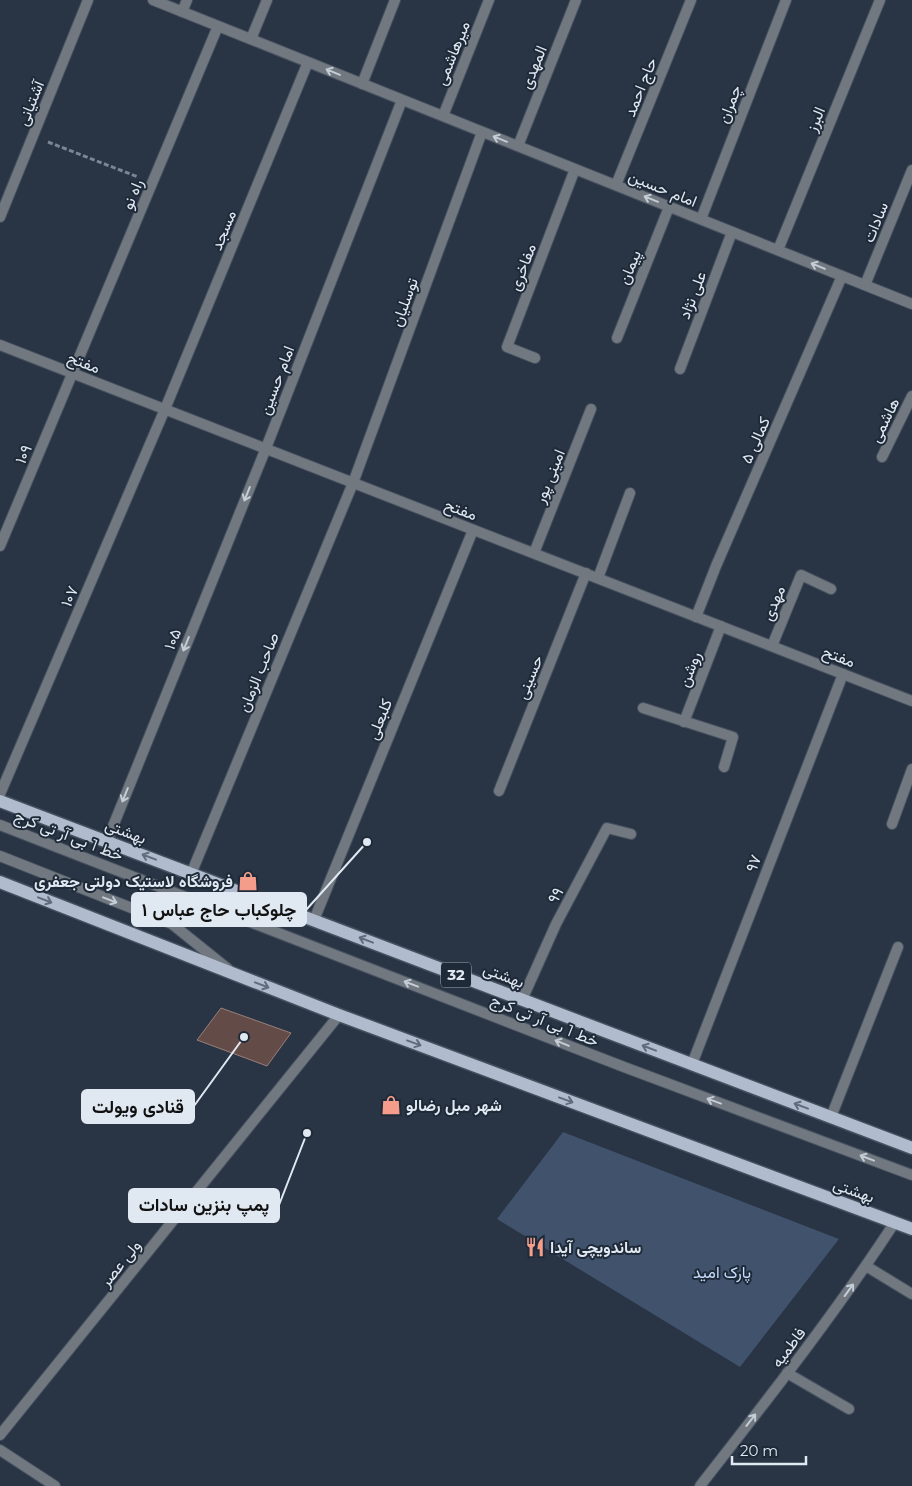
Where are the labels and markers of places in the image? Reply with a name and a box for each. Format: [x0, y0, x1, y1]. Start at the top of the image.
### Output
shop icon: فروشگاه لاستیک دولتی جعفری [237, 870, 259, 892]
place label: فروشگاه لاستیک دولتی جعفری [34, 872, 233, 892]
callout: چلوکباب حاج عباس ۱ [132, 893, 306, 926]
callout: قنادی ویولت [82, 1090, 194, 1123]
shop icon: شهر مبل رضالو [380, 1094, 402, 1116]
place label: شهر مبل رضالو [406, 1096, 502, 1116]
callout: پمپ بنزین سادات [129, 1189, 279, 1222]
restaurant icon: ساندویچی آیدا [524, 1236, 546, 1258]
place label: ساندویچی آیدا [550, 1238, 641, 1259]

